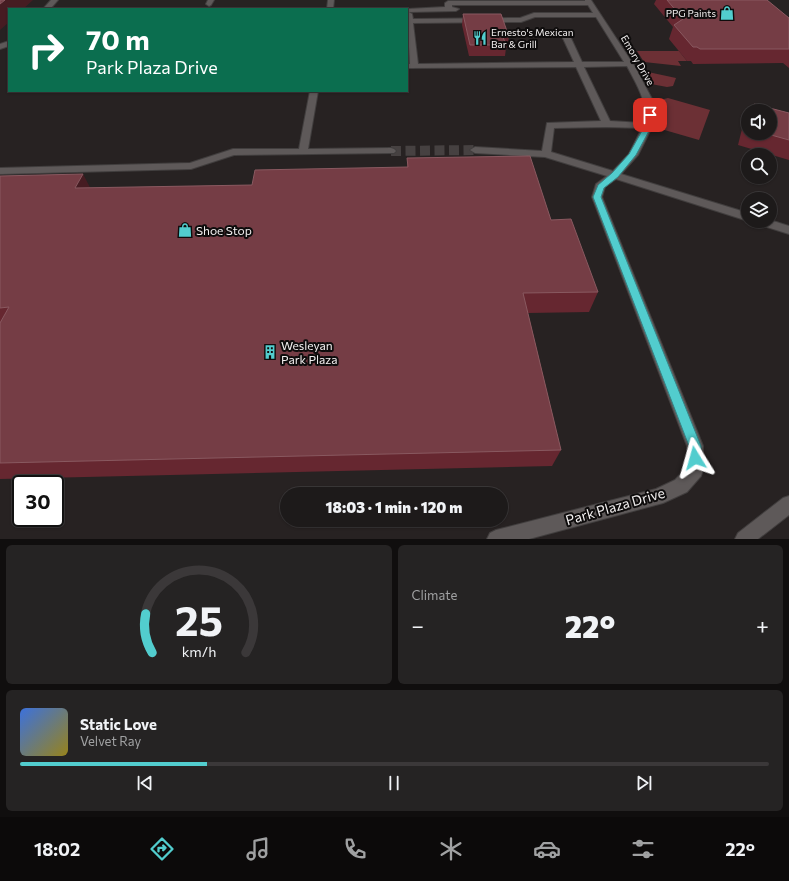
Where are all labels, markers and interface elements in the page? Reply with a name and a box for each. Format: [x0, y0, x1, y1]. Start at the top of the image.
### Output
shop icon: PPG Paints [719, 5, 735, 21]
place label: PPG Paints [666, 7, 716, 19]
text: 70 m [86, 22, 150, 56]
icon: right [20, 24, 72, 76]
place label: Ernesto's Mexican Bar & Grill [491, 26, 574, 50]
restaurant icon: Ernesto's Mexican Bar & Grill [472, 30, 488, 46]
street label: Emory Drive [619, 33, 657, 87]
text: Park Plaza Drive [86, 56, 218, 78]
pin [633, 98, 667, 132]
icon: arrive [639, 104, 661, 126]
map controls [741, 104, 777, 228]
button: sound [741, 104, 777, 140]
button: search [741, 148, 777, 184]
button: layers [741, 192, 777, 228]
shop icon: Shoe Stop [177, 222, 193, 238]
place label: Shoe Stop [196, 223, 252, 237]
place label: Wesleyan Park Plaza [281, 338, 338, 366]
building icon: Wesleyan Park Plaza [262, 344, 278, 360]
position arrow [674, 437, 716, 479]
speed limit sign: 30 [12, 475, 64, 527]
street label: Park Plaza Drive [563, 484, 667, 528]
text: 18:03 · 1 min · 120 m [326, 498, 462, 516]
text: Climate [412, 587, 457, 603]
text: 25 [175, 593, 223, 644]
text: 22° [565, 607, 615, 644]
text: − [412, 612, 424, 639]
text: + [756, 612, 769, 639]
text: km/h [181, 641, 216, 659]
text: Static Love [80, 715, 157, 733]
text: Velvet Ray [80, 733, 141, 749]
icon: previous [134, 772, 156, 794]
icon: pause [383, 772, 405, 794]
icon: next [633, 772, 655, 794]
icon: directions [148, 835, 176, 863]
icon: music [244, 835, 272, 863]
icon: phone [341, 835, 369, 863]
icon: climate [437, 835, 465, 863]
icon: car [533, 835, 561, 863]
icon: filters [629, 835, 657, 863]
text: 18:02 [34, 838, 80, 860]
text: 22° [725, 838, 755, 860]

